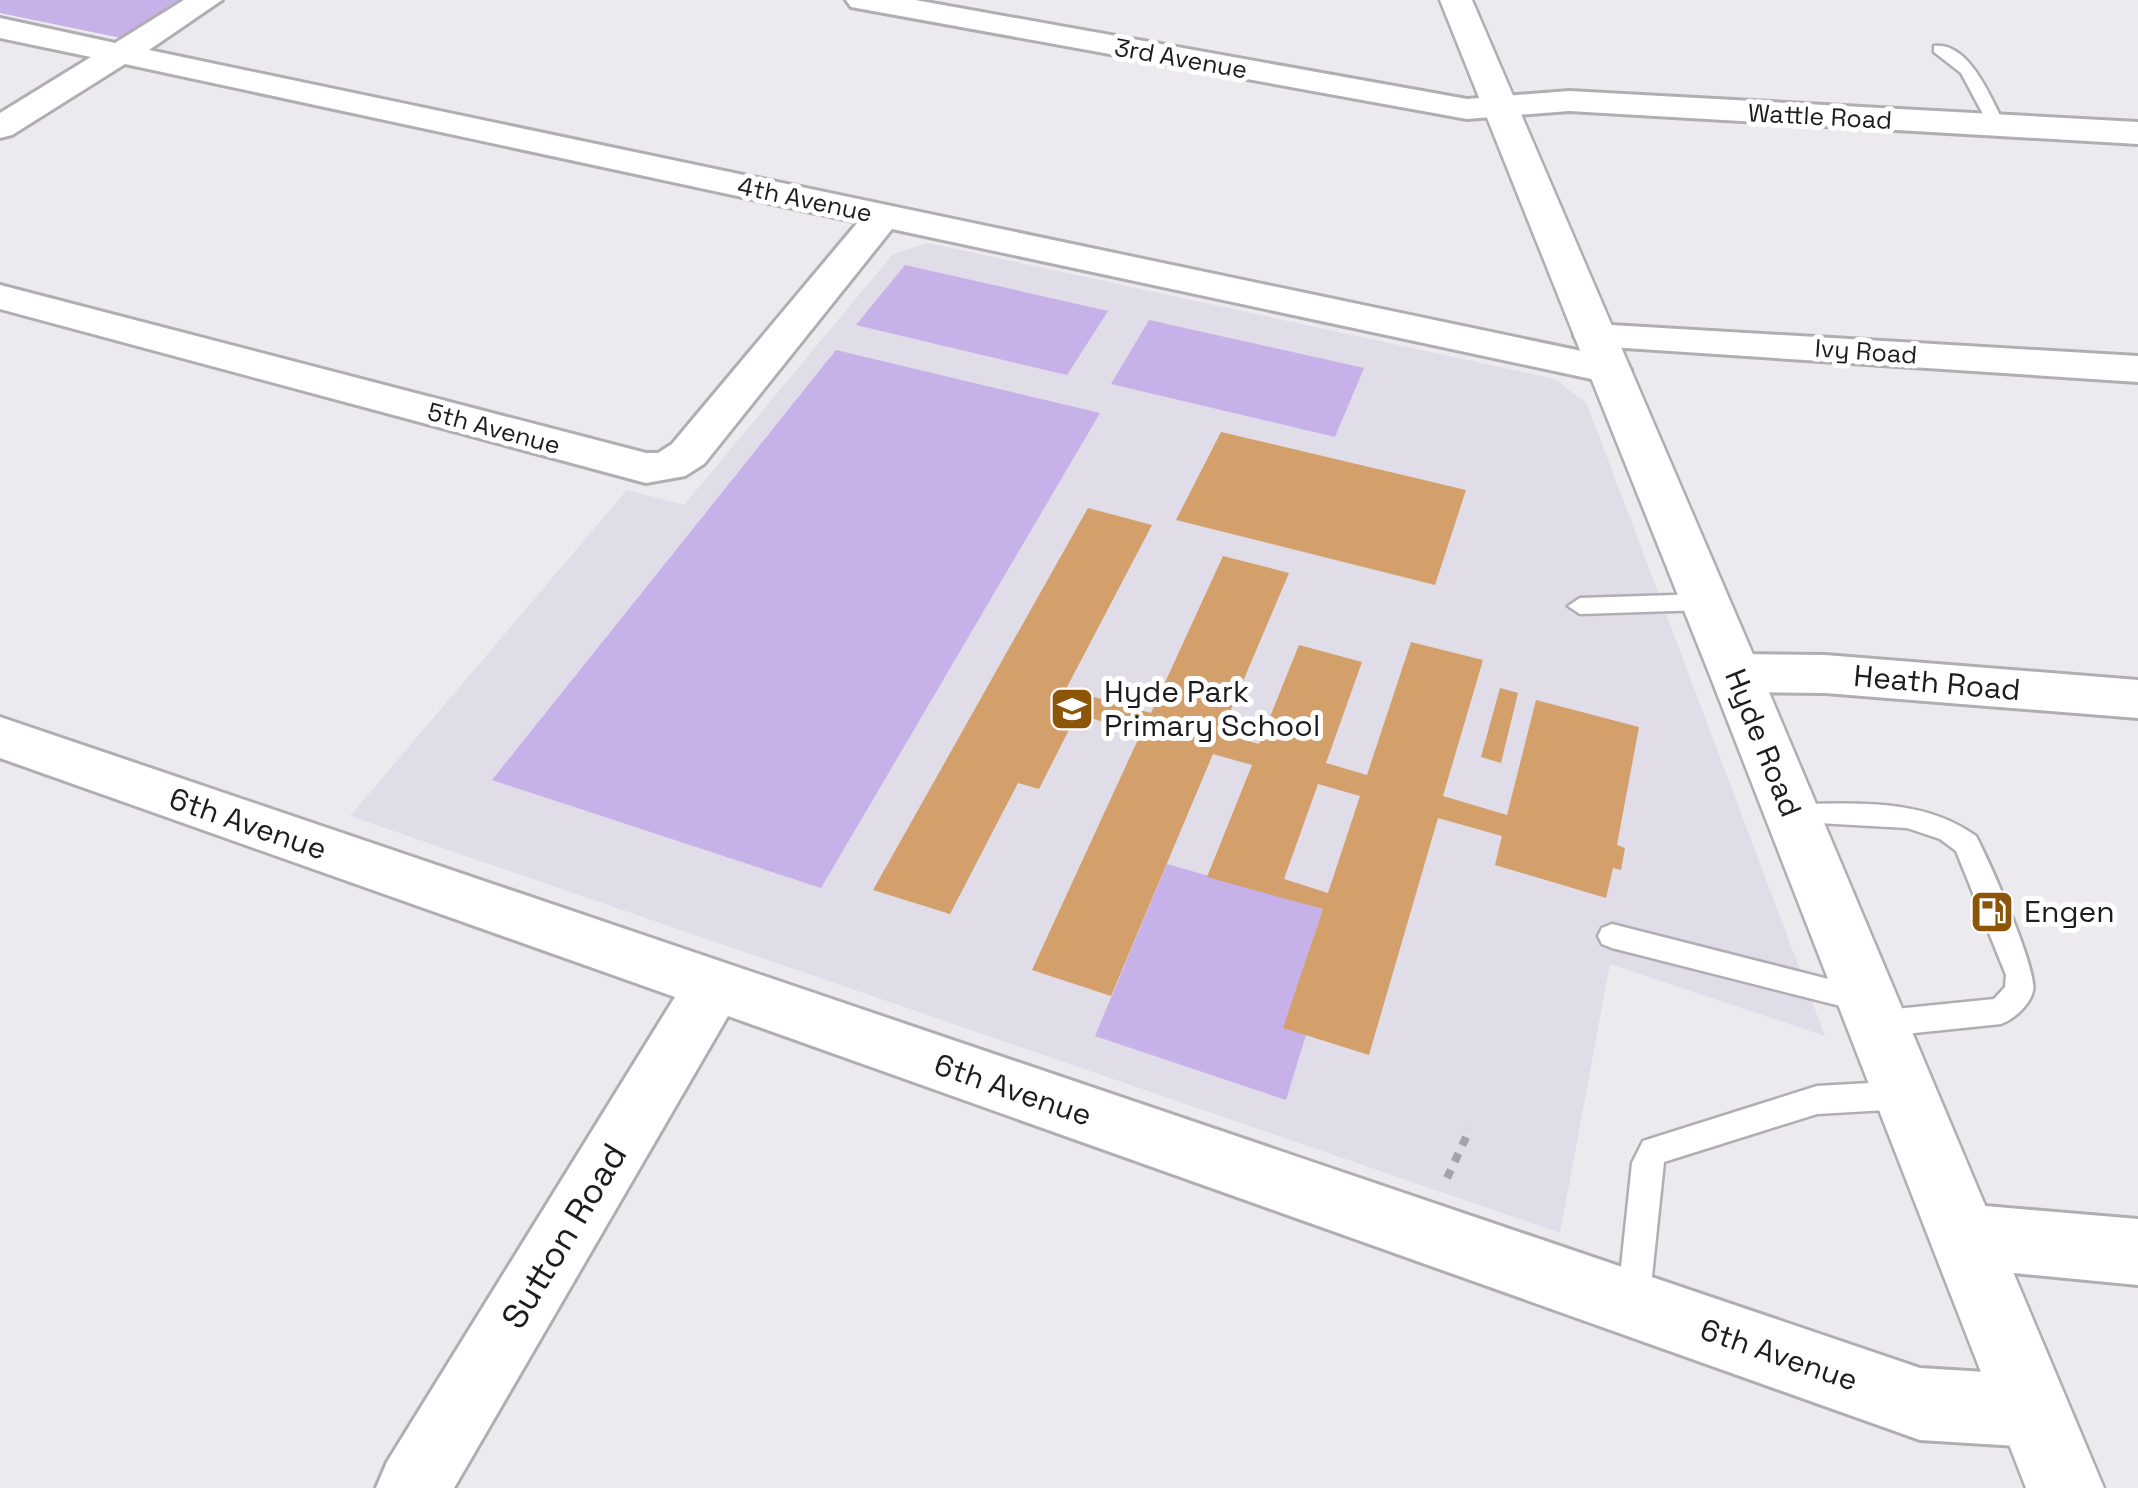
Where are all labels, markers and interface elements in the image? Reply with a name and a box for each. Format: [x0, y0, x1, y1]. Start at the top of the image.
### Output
street label: 3rd Avenue [1112, 31, 1250, 85]
street label: Wattle Road [1747, 96, 1893, 136]
street label: 4th Avenue [735, 169, 875, 229]
street label: Ivy Road [1814, 331, 1918, 371]
street label: 5th Avenue [424, 395, 564, 461]
street label: Heath Road [1852, 656, 2022, 709]
street label: Hyde Road [1716, 663, 1811, 823]
place label: Hyde Park Primary School [1104, 672, 1320, 745]
school or university icon: Hyde Park Primary School [1049, 686, 1095, 732]
street label: 6th Avenue [164, 778, 332, 869]
fuel station icon: Engen [1969, 889, 2015, 935]
place label: Engen [2024, 892, 2115, 931]
street label: 6th Avenue [929, 1044, 1097, 1135]
street label: Sutton Road [492, 1135, 636, 1337]
street label: 6th Avenue [1695, 1309, 1863, 1400]

